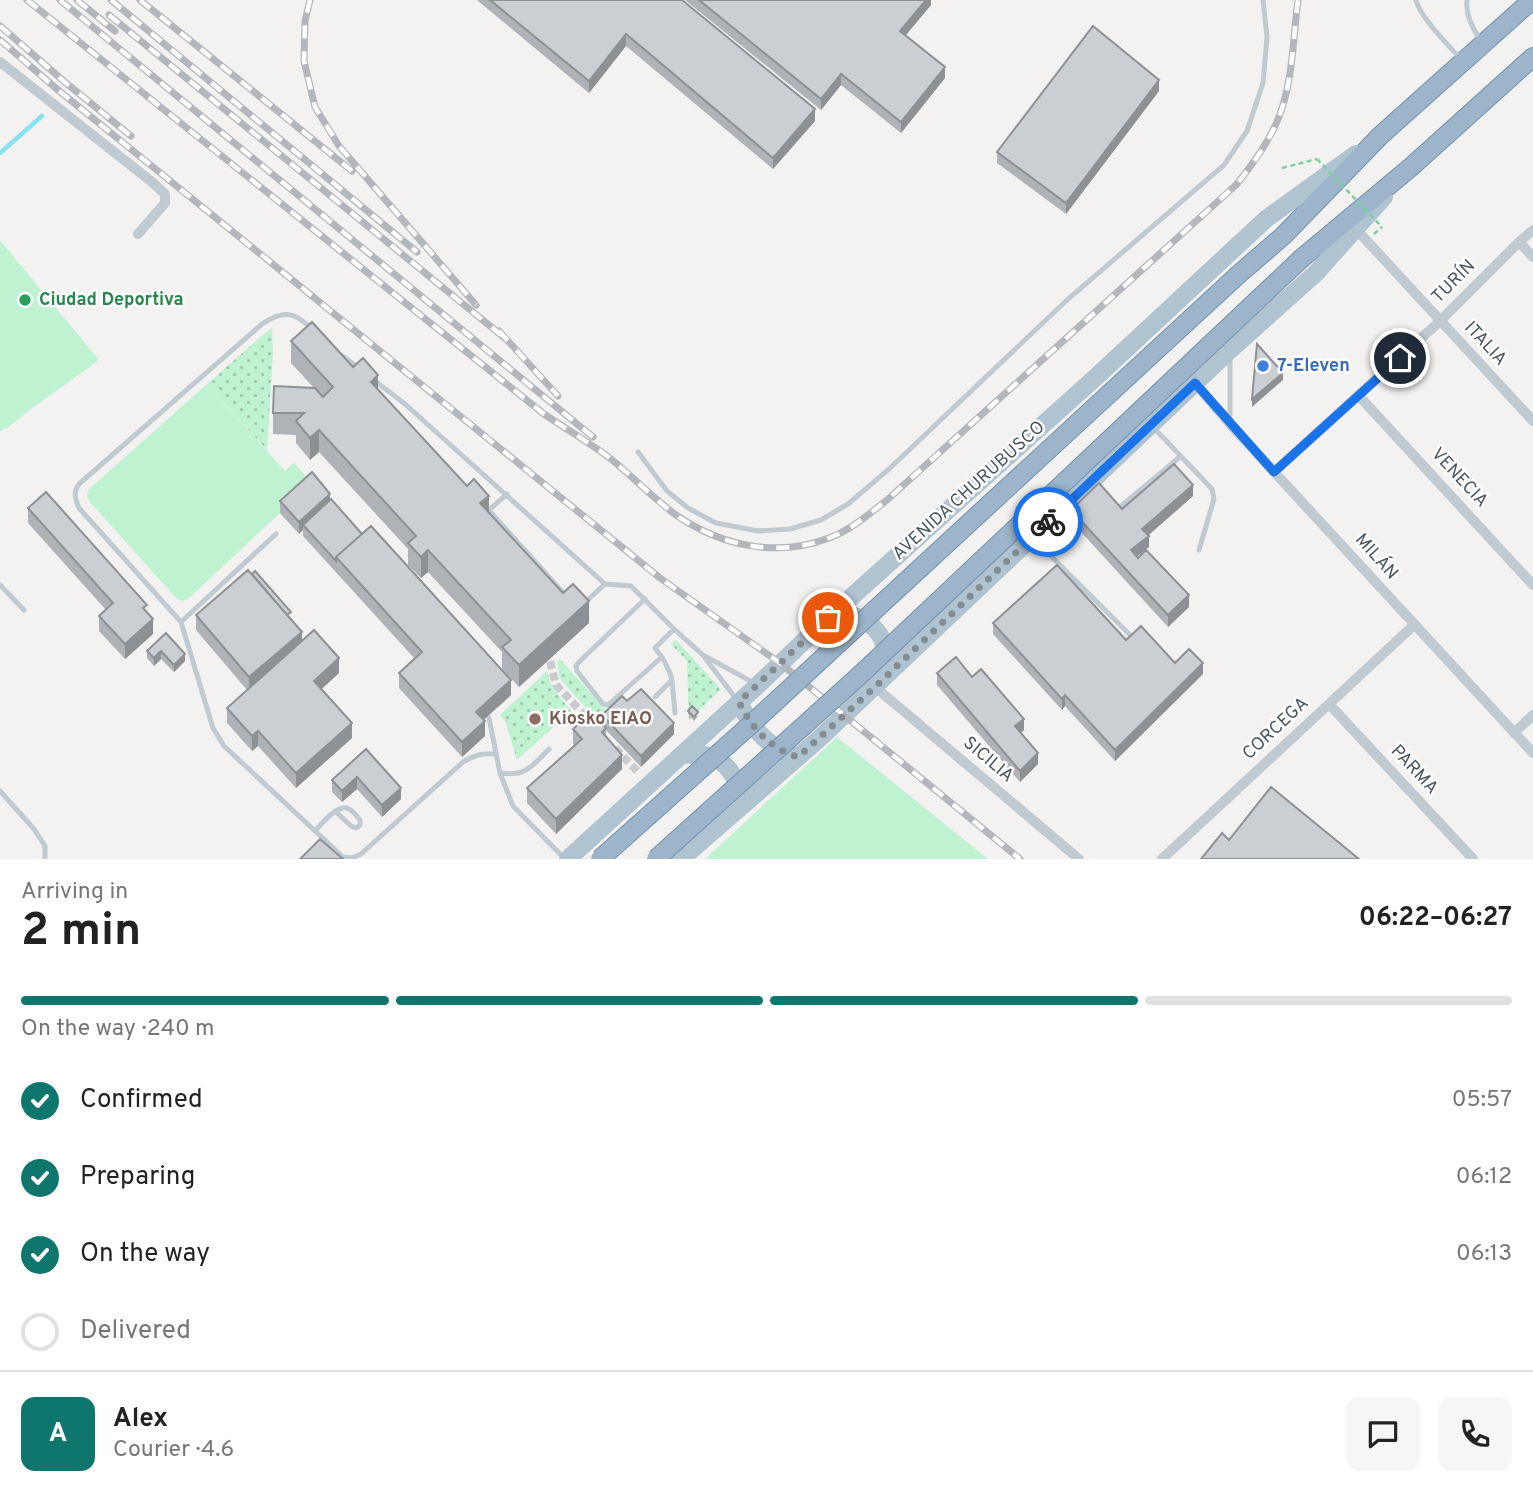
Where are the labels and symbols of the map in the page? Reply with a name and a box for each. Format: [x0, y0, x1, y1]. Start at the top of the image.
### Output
street label: TURÍN [1426, 254, 1481, 309]
place label: Ciudad Deportiva [39, 289, 184, 312]
marker: Ciudad Deportiva [17, 292, 33, 308]
street label: ITALIA [1459, 317, 1511, 371]
pin [1370, 328, 1430, 388]
place label: 7-Eleven [1277, 355, 1350, 378]
marker: 7-Eleven [1255, 358, 1271, 374]
street label: AVENIDA CHURUBUSCO [888, 416, 1050, 566]
street label: VENECIA [1426, 443, 1492, 513]
courier [1013, 487, 1083, 557]
street label: MILÁN [1349, 528, 1404, 585]
pin [798, 588, 858, 648]
street label: CORCEGA [1238, 693, 1314, 765]
place label: Kiosko EIAO [549, 708, 652, 731]
marker: Kiosko EIAO [527, 711, 543, 727]
street label: SICILIA [958, 732, 1018, 788]
street label: PARMA [1385, 740, 1443, 800]

